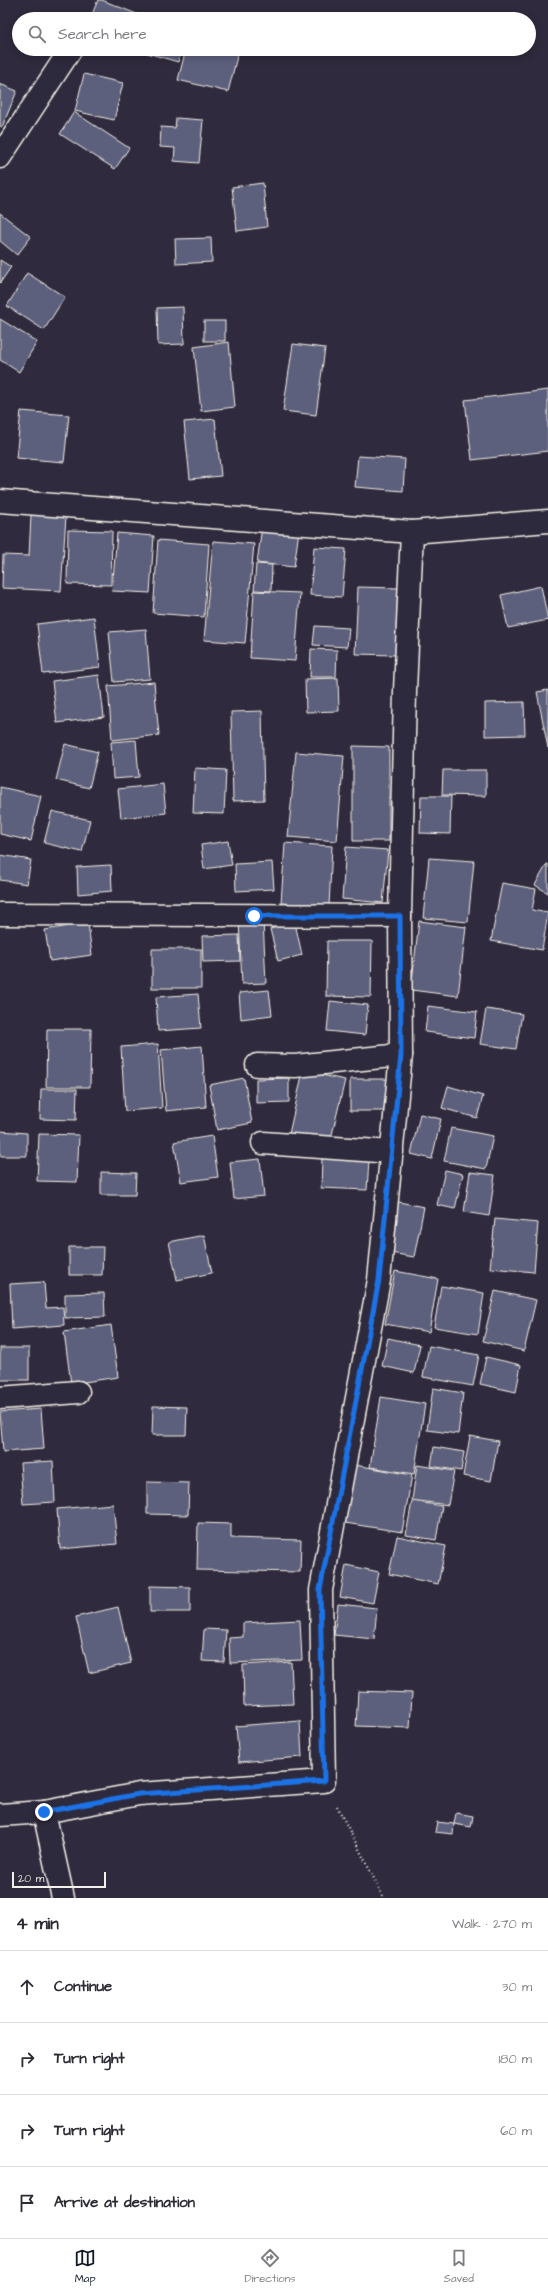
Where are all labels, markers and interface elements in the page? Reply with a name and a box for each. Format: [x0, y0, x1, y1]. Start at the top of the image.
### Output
search box [12, 12, 536, 56]
icon: search [26, 23, 48, 45]
text: Search here [58, 24, 147, 45]
route start [245, 907, 263, 925]
route end [35, 1803, 53, 1821]
scale bar [12, 1870, 106, 1889]
text: 20 m [18, 1871, 44, 1886]
text: 4 min [16, 1912, 59, 1936]
text: Walk · 270 m [452, 1915, 532, 1933]
icon: ahead [16, 1976, 38, 1998]
text: Continue [54, 1976, 112, 1997]
text: 30 m [502, 1978, 532, 1996]
icon: right [16, 2048, 38, 2070]
text: Turn right [54, 2048, 125, 2069]
text: 180 m [498, 2050, 532, 2068]
icon: right [16, 2120, 38, 2142]
text: Turn right [54, 2120, 125, 2141]
text: 60 m [500, 2122, 532, 2140]
icon: arrive [16, 2192, 38, 2214]
text: Arrive at destination [54, 2192, 195, 2213]
tab: Map [74, 2247, 96, 2286]
tab: Directions [244, 2247, 296, 2286]
tab: Saved [444, 2247, 474, 2286]

